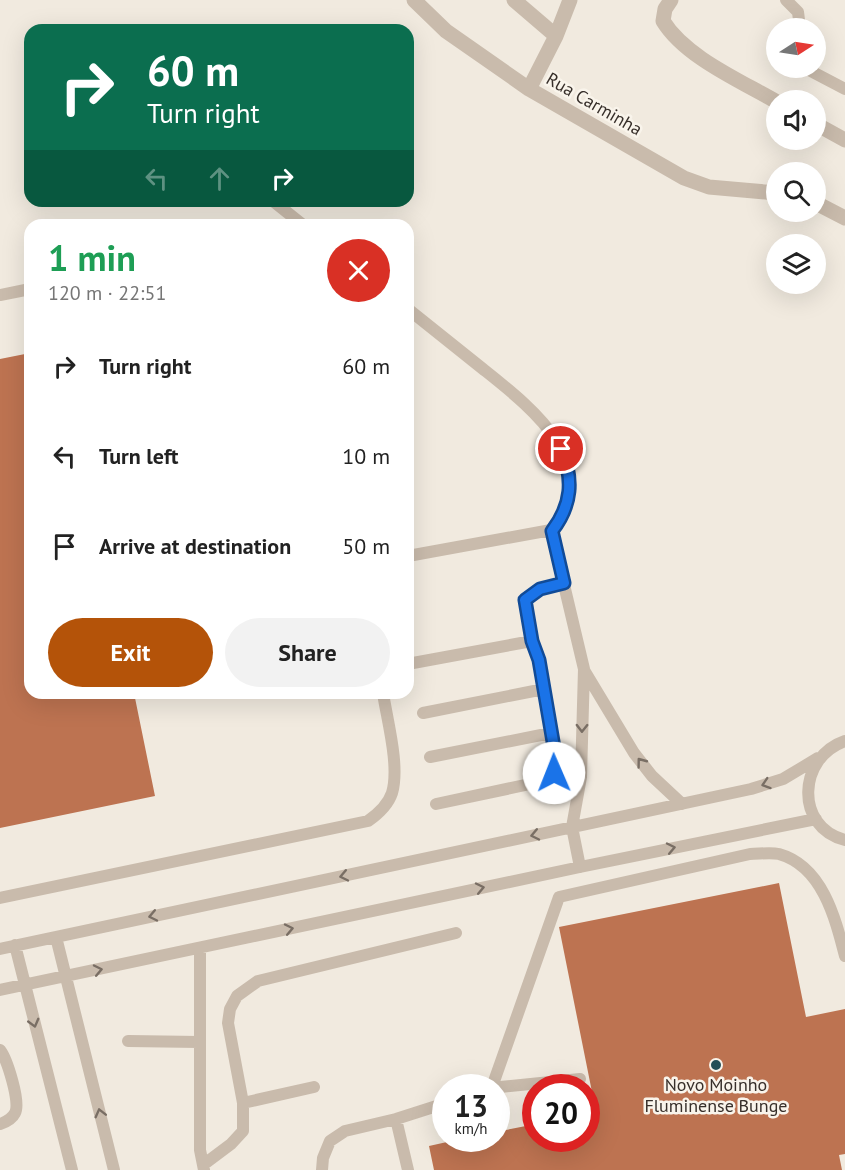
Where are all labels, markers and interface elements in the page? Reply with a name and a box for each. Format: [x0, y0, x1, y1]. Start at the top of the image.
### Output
north arrow [766, 18, 826, 78]
map controls [766, 18, 826, 294]
text: 60 m [147, 43, 239, 98]
icon: right [48, 48, 126, 126]
street label: Rua Carminha [542, 67, 646, 140]
button: sound [766, 90, 826, 150]
text: Turn right [147, 96, 260, 130]
icon: left [140, 162, 173, 195]
icon: ahead [203, 162, 236, 195]
icon: right [266, 162, 299, 195]
button: search [766, 162, 826, 222]
text: 1 min [48, 234, 136, 281]
button: layers [766, 234, 826, 294]
button: close [327, 239, 390, 302]
text: 120 m · 22:51 [48, 280, 166, 306]
icon: right [48, 350, 81, 383]
text: Turn right [99, 352, 191, 380]
text: 60 m [342, 352, 390, 380]
pin [535, 423, 586, 474]
icon: arrive [544, 432, 577, 465]
icon: left [48, 440, 81, 473]
text: Turn left [99, 442, 179, 470]
text: 10 m [342, 442, 390, 470]
icon: arrive [48, 530, 81, 563]
text: Arrive at destination [99, 532, 291, 560]
text: 50 m [342, 532, 390, 560]
button: Exit [48, 618, 213, 687]
button: Share [225, 618, 390, 687]
one-way arrow [576, 723, 589, 732]
position arrow [522, 741, 586, 805]
one-way arrow [638, 758, 649, 769]
one-way arrow [761, 777, 772, 790]
one-way arrow [530, 828, 540, 841]
one-way arrow [665, 842, 675, 855]
one-way arrow [339, 869, 349, 882]
one-way arrow [475, 883, 485, 896]
one-way arrow [149, 909, 159, 922]
one-way arrow [284, 923, 294, 936]
one-way arrow [93, 964, 103, 977]
one-way arrow [26, 1018, 39, 1028]
marker: Novo Moinho Fluminense Bunge [709, 1058, 723, 1072]
place label: Novo Moinho Fluminense Bunge [645, 1073, 787, 1117]
speed limit sign: 20 [522, 1074, 600, 1152]
text: 13 [454, 1086, 488, 1125]
one-way arrow [95, 1108, 107, 1119]
text: km/h [455, 1119, 487, 1138]

